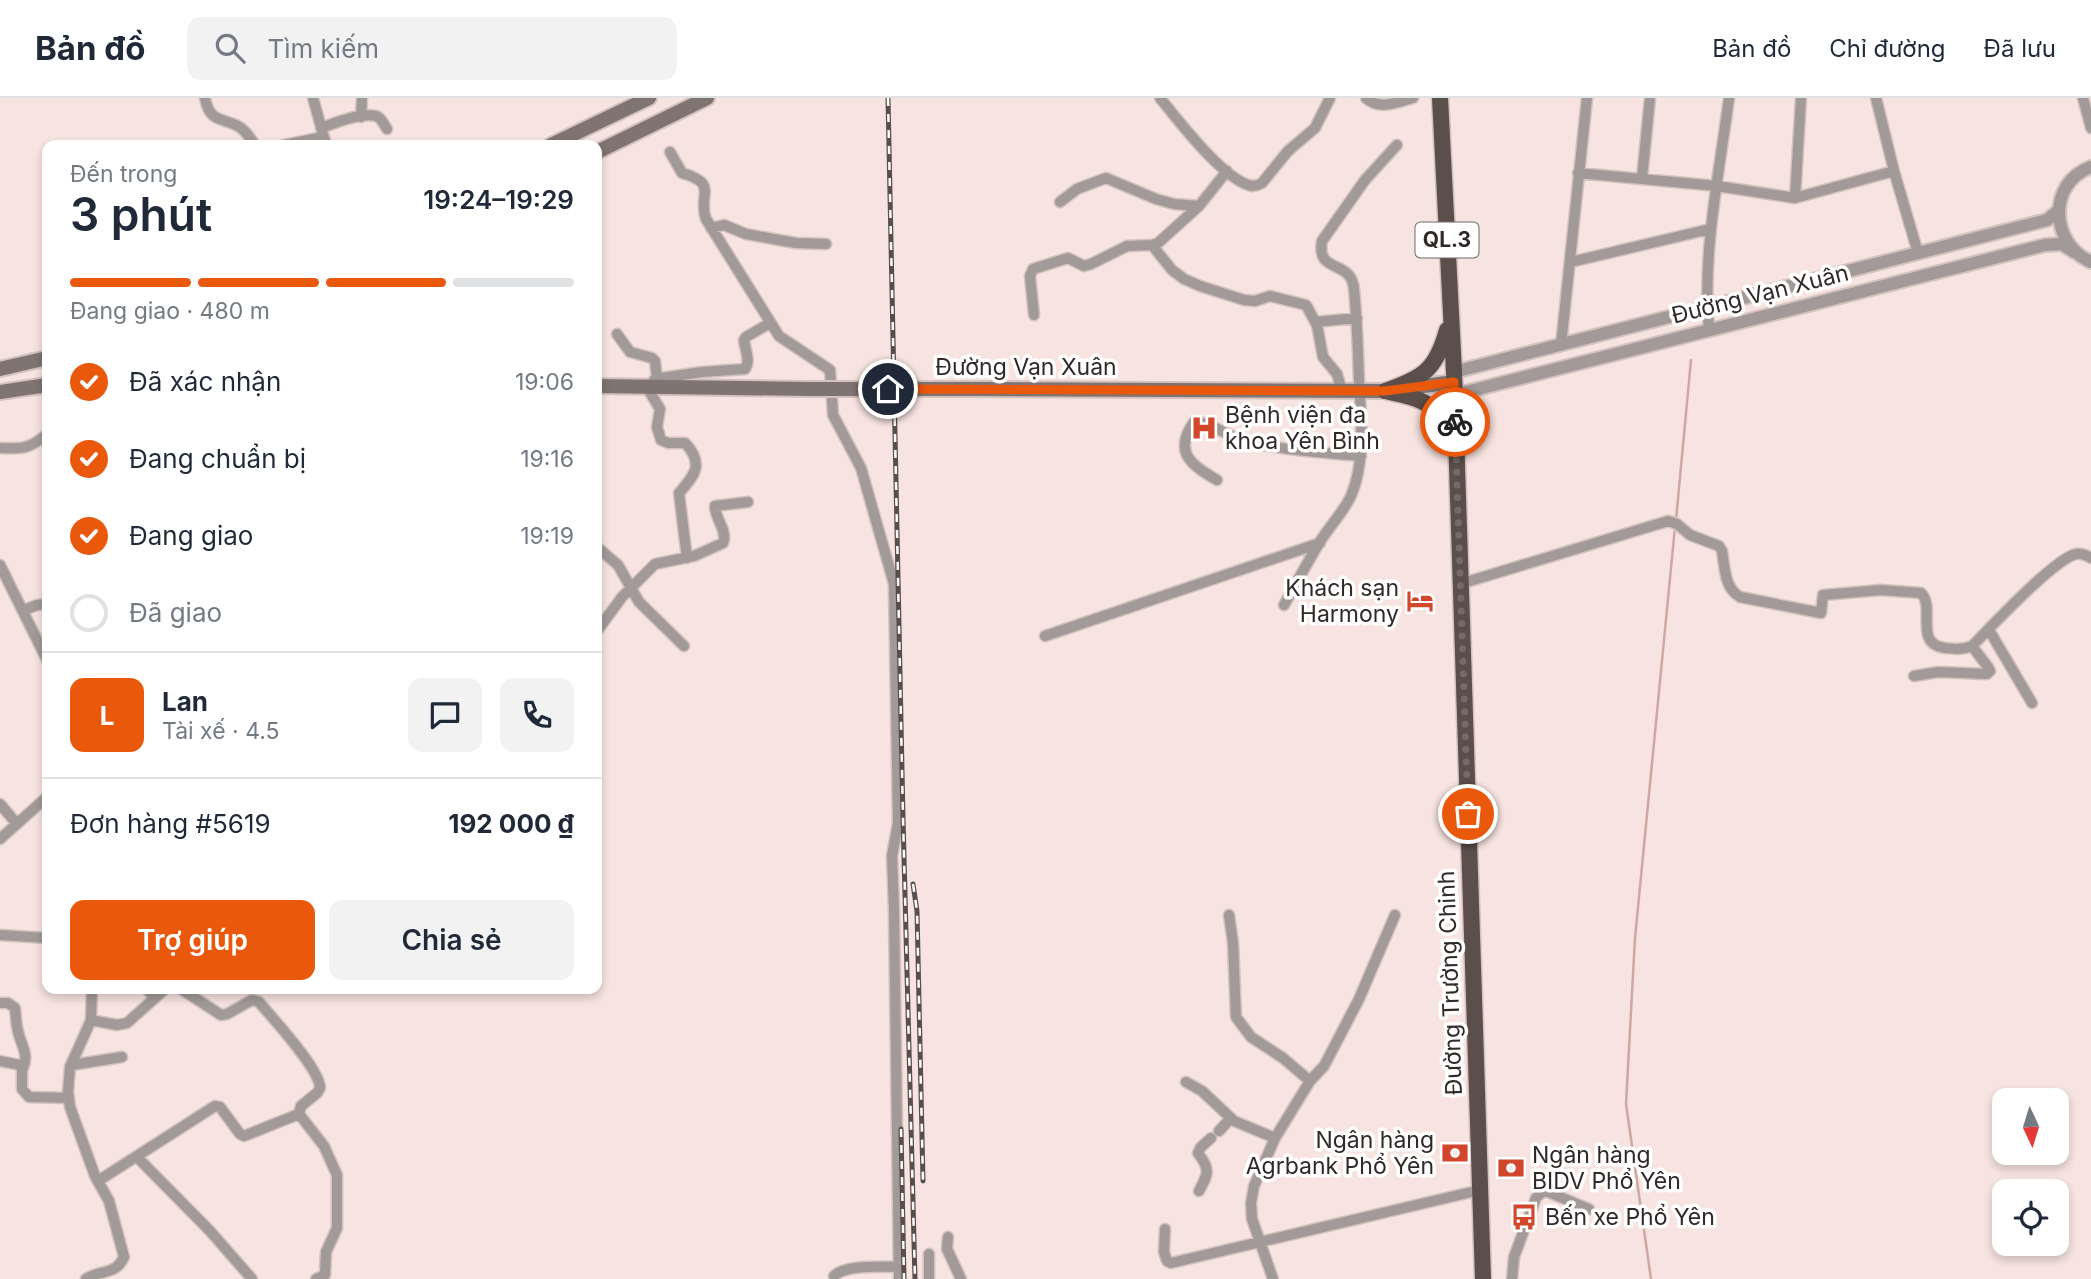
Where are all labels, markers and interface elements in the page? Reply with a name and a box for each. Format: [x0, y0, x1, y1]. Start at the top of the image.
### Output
search box [187, 17, 677, 80]
text: Bản đồ [35, 28, 145, 68]
icon: search [211, 29, 249, 67]
text: Tìm kiếm [267, 33, 379, 64]
text: Bản đồ [1712, 34, 1791, 63]
text: Chỉ đường [1829, 34, 1946, 63]
text: Đã lưu [1984, 34, 2056, 63]
text: Đến trong [70, 160, 177, 188]
text: 19:24–19:29 [423, 184, 574, 215]
text: 3 phút [70, 186, 212, 242]
road number: QL.3 [1416, 222, 1478, 258]
street label: Đường Vạn Xuân [1669, 258, 1851, 330]
text: Đang giao · 480 m [70, 297, 270, 325]
street label: Đường Vạn Xuân [935, 353, 1117, 381]
pin [858, 359, 918, 419]
icon: check [70, 363, 108, 401]
text: Đã xác nhận [129, 366, 281, 397]
text: 19:06 [515, 368, 574, 396]
icon: home [869, 370, 907, 408]
courier [1420, 387, 1490, 457]
place label: Bệnh viện đa khoa Yên Bình [1225, 401, 1380, 455]
icon: bike [1436, 403, 1474, 441]
hospital icon: Bệnh viện đa khoa Yên Bình [1189, 413, 1219, 443]
icon: check [70, 440, 108, 478]
text: Đang chuẩn bị [129, 443, 306, 474]
text: 19:16 [520, 445, 574, 473]
icon: check [70, 517, 108, 555]
text: Đang giao [129, 520, 253, 551]
text: 19:19 [520, 522, 574, 550]
place label: Khách sạn Harmony [1285, 574, 1399, 628]
hotel icon: Khách sạn Harmony [1405, 586, 1435, 616]
text: Đã giao [129, 597, 222, 628]
button: chat [408, 678, 482, 752]
button: phone [500, 678, 574, 752]
text: Lan [162, 686, 208, 717]
text: L [100, 700, 114, 731]
text: Tài xế · 4.5 [162, 717, 280, 745]
pin [1438, 784, 1498, 844]
icon: bag [1449, 795, 1487, 833]
text: Đơn hàng #5619 [70, 808, 271, 839]
text: 192 000 ₫ [448, 808, 574, 839]
street label: Đường Trường Chinh [1432, 870, 1468, 1096]
button: Trợ giúp [70, 900, 315, 980]
button: Chia sẻ [329, 900, 574, 980]
north arrow [1992, 1088, 2068, 1166]
map controls [1992, 1088, 2069, 1256]
place label: Ngân hàng Agrbank Phổ Yên [1246, 1126, 1434, 1180]
bank icon: Ngân hàng Agrbank Phổ Yên [1440, 1138, 1470, 1168]
place label: Ngân hàng BIDV Phổ Yên [1532, 1141, 1681, 1195]
bank icon: Ngân hàng BIDV Phổ Yên [1496, 1153, 1526, 1183]
button: locate [1992, 1179, 2069, 1256]
bus stop icon: Bến xe Phổ Yên [1509, 1202, 1539, 1232]
place label: Bến xe Phổ Yên [1545, 1203, 1715, 1231]

